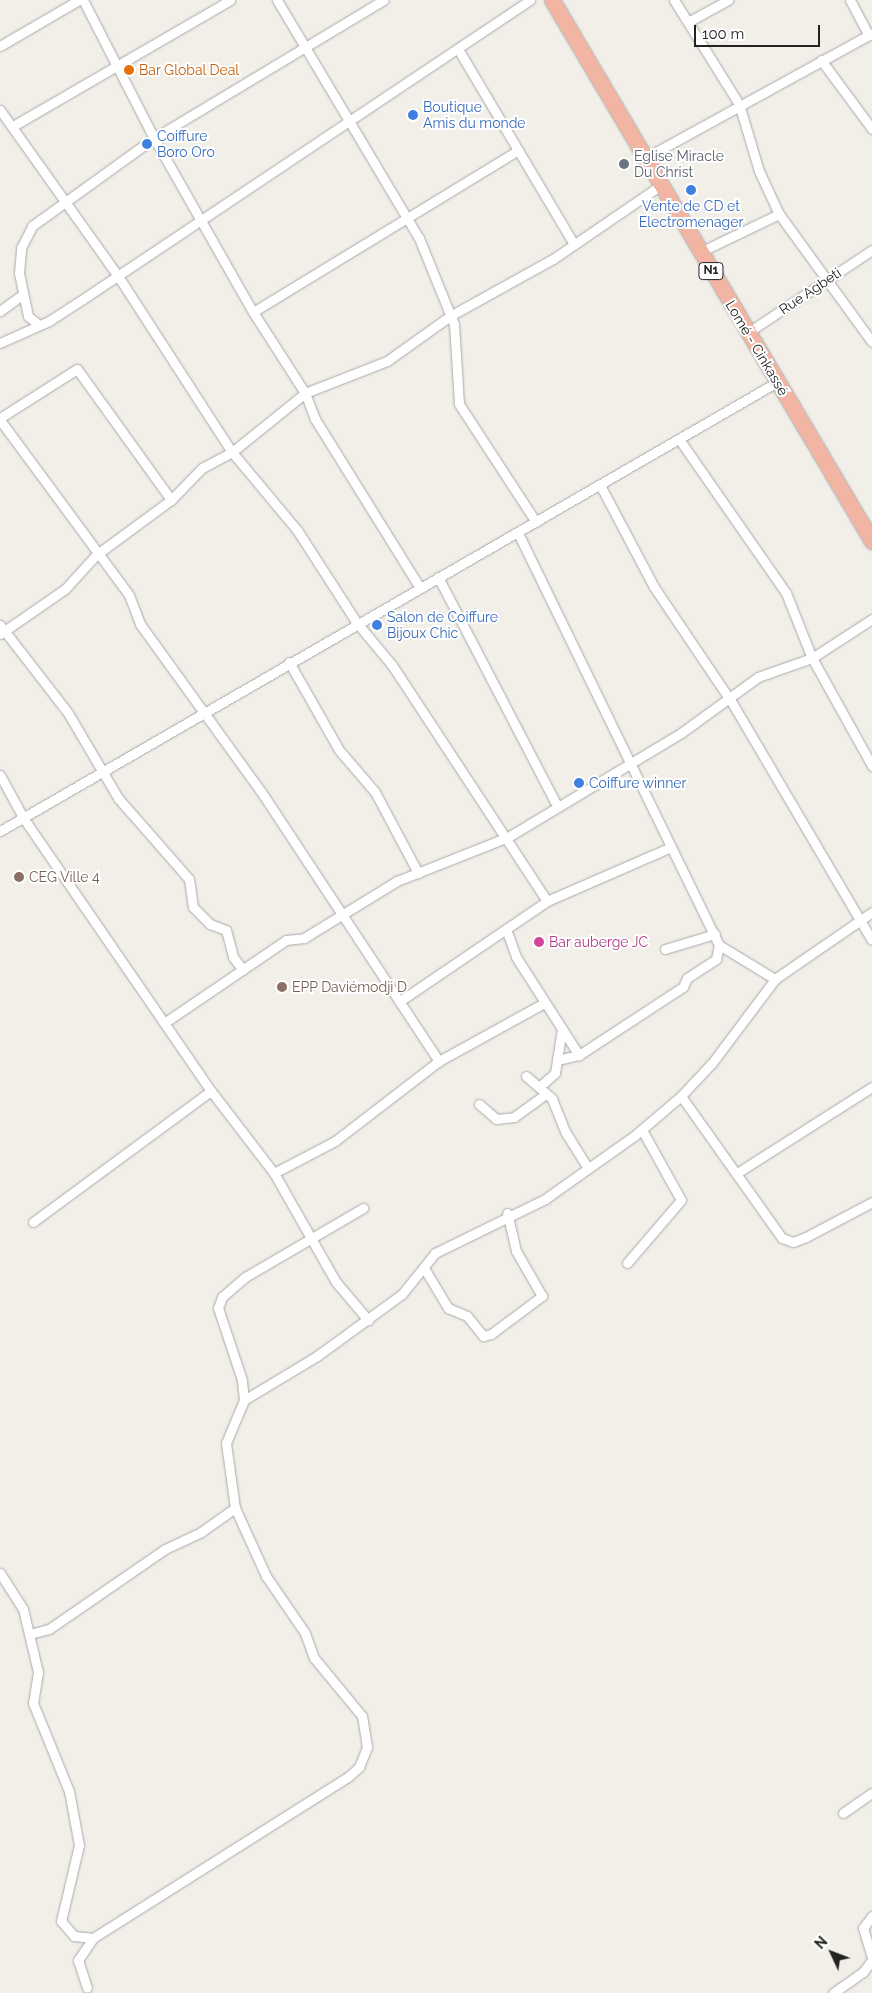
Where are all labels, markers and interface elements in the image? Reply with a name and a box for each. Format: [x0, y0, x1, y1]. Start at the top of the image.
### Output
scale bar [697, 15, 823, 47]
text: 100 m [702, 25, 744, 43]
place label: Bar Global Deal [139, 62, 240, 78]
marker: Bar Global Deal [123, 64, 135, 76]
place label: Boutique Amis du monde [423, 99, 526, 132]
marker: Boutique Amis du monde [407, 109, 419, 121]
place label: Coiffure Boro Oro [157, 128, 215, 160]
marker: Coiffure Boro Oro [141, 138, 153, 150]
place label: Eglise Miracle Du Christ [634, 148, 724, 180]
marker: Eglise Miracle Du Christ [618, 158, 630, 170]
marker: Vente de CD et Electromenager [685, 184, 697, 196]
place label: Vente de CD et Electromenager [639, 198, 743, 230]
road number: N1 [697, 262, 725, 280]
street label: Rue Agbeti [776, 264, 844, 318]
street label: Lomé - Cinkassé [722, 297, 792, 399]
place label: Salon de Coiffure Bijoux Chic [387, 609, 498, 642]
marker: Salon de Coiffure Bijoux Chic [371, 619, 383, 631]
place label: Coiffure winner [589, 775, 687, 791]
marker: Coiffure winner [573, 777, 585, 789]
place label: CEG Ville 4 [29, 869, 100, 885]
marker: CEG Ville 4 [13, 871, 25, 883]
place label: Bar auberge JC [549, 934, 649, 950]
marker: Bar auberge JC [533, 936, 545, 948]
place label: EPP Daviémodji D [292, 979, 407, 995]
marker: EPP Daviémodji D [276, 981, 288, 993]
north arrow [807, 1928, 857, 1978]
text: N [812, 1933, 831, 1952]

